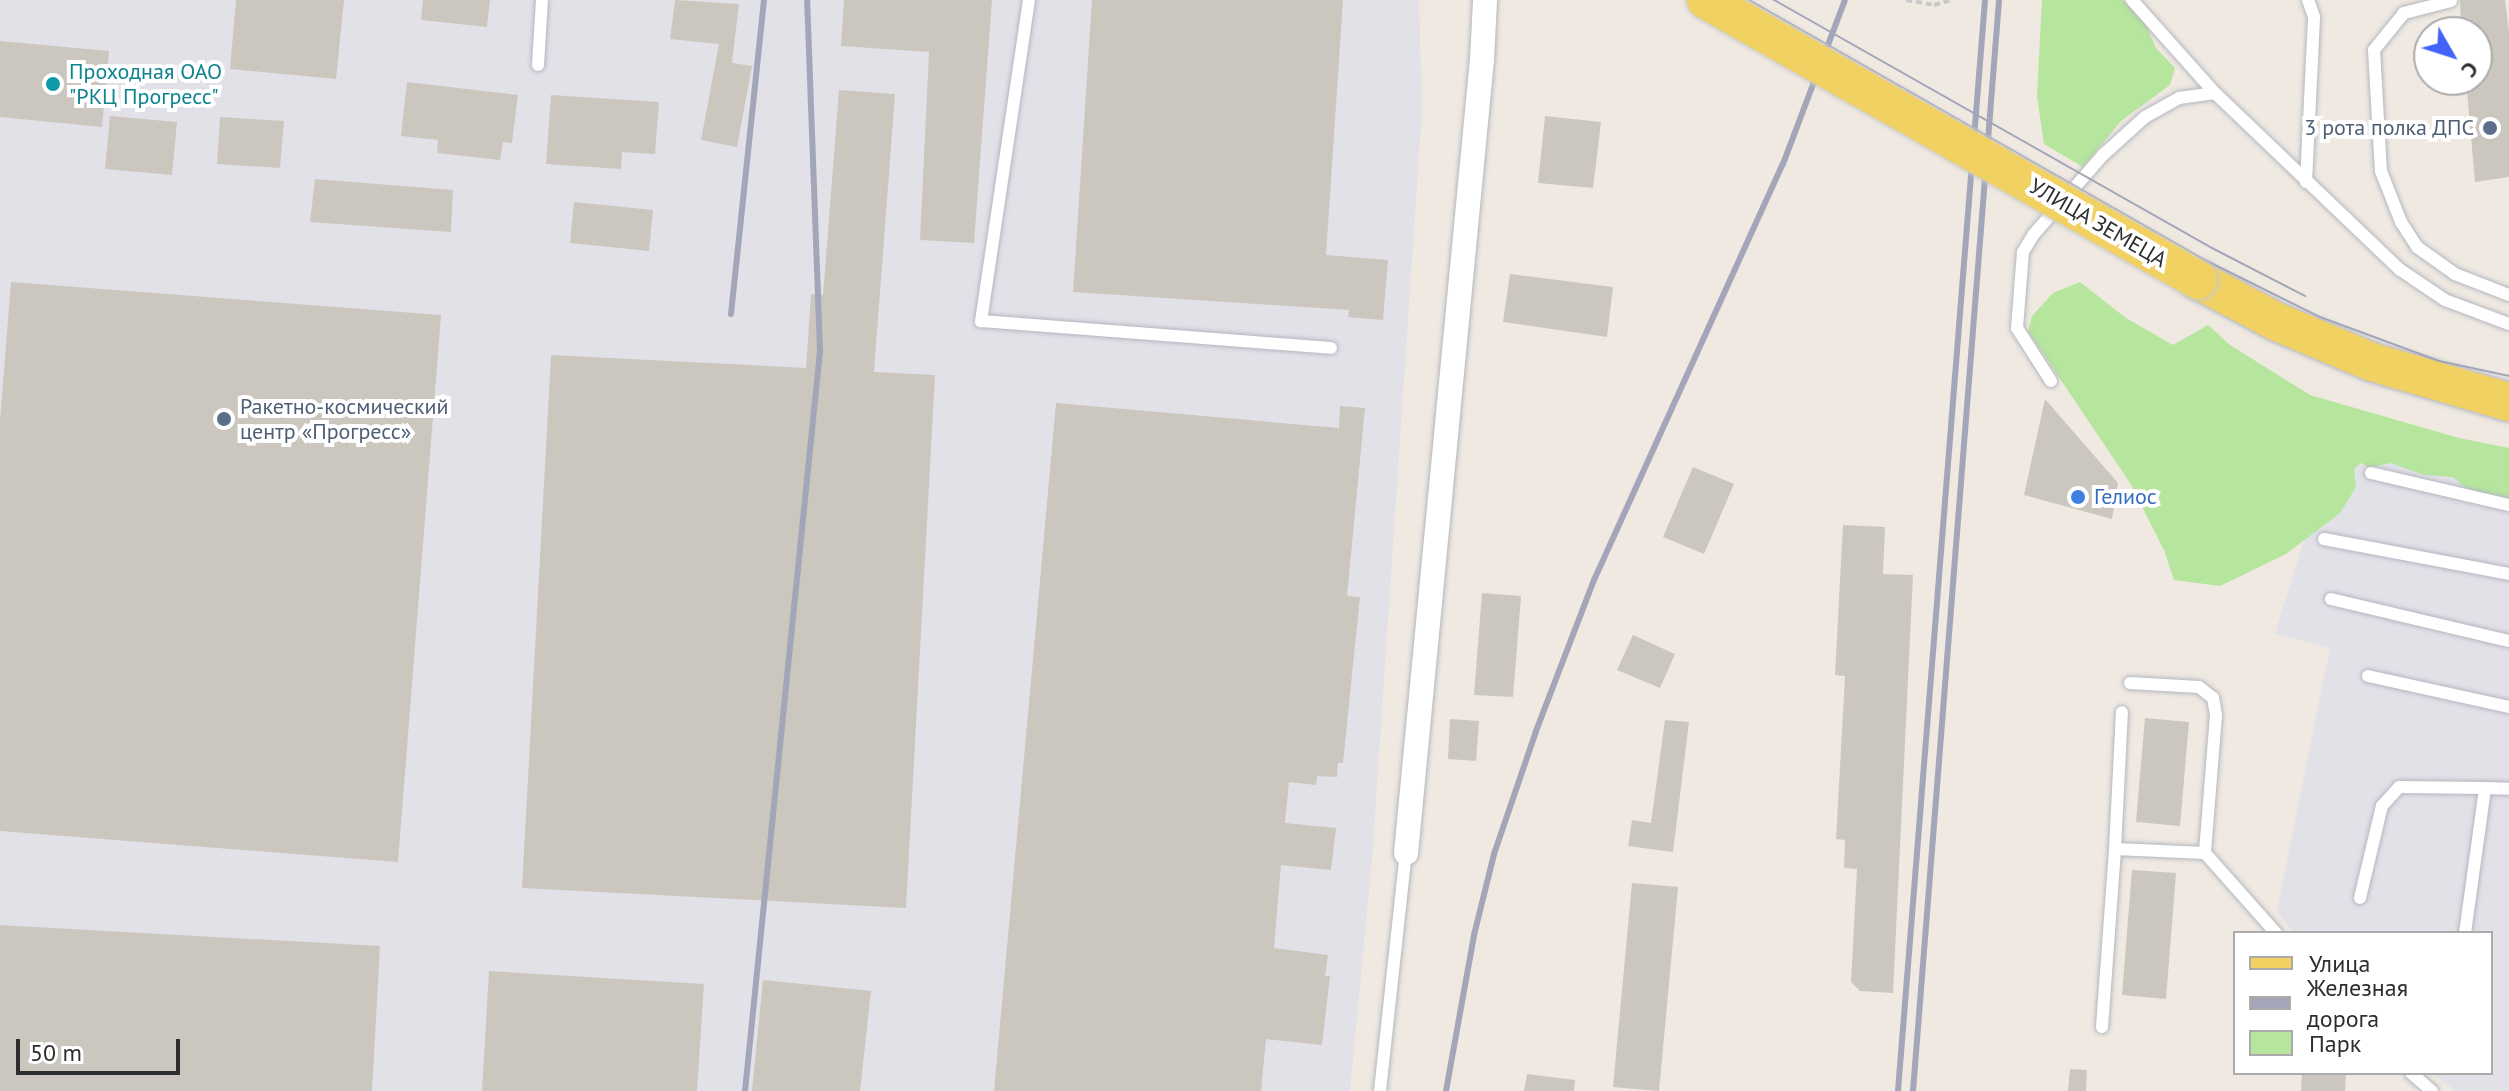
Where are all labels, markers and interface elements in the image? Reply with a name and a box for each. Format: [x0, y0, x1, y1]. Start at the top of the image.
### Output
north arrow [2413, 16, 2493, 96]
text: С [2455, 56, 2485, 83]
place label: Проходная ОАО "РКЦ Прогресс" [69, 58, 222, 110]
marker: Проходная ОАО "РКЦ Прогресс" [44, 75, 62, 93]
place label: 3 рота полка ДПС [2304, 115, 2474, 141]
marker: 3 рота полка ДПС [2481, 119, 2499, 137]
street label: УЛИЦА ЗЕМЕЦА [2024, 173, 2172, 273]
place label: Ракетно-космический центр «Прогресс» [240, 393, 449, 444]
marker: Ракетно-космический центр «Прогресс» [215, 410, 233, 428]
place label: Гелиос [2094, 484, 2157, 510]
marker: Гелиос [2069, 488, 2087, 506]
legend [2233, 931, 2493, 1075]
text: Улица [2309, 948, 2370, 979]
text: Железная дорога [2307, 972, 2408, 1034]
scale bar [20, 1023, 184, 1073]
text: Парк [2309, 1028, 2361, 1059]
text: 50 m [30, 1037, 82, 1068]

